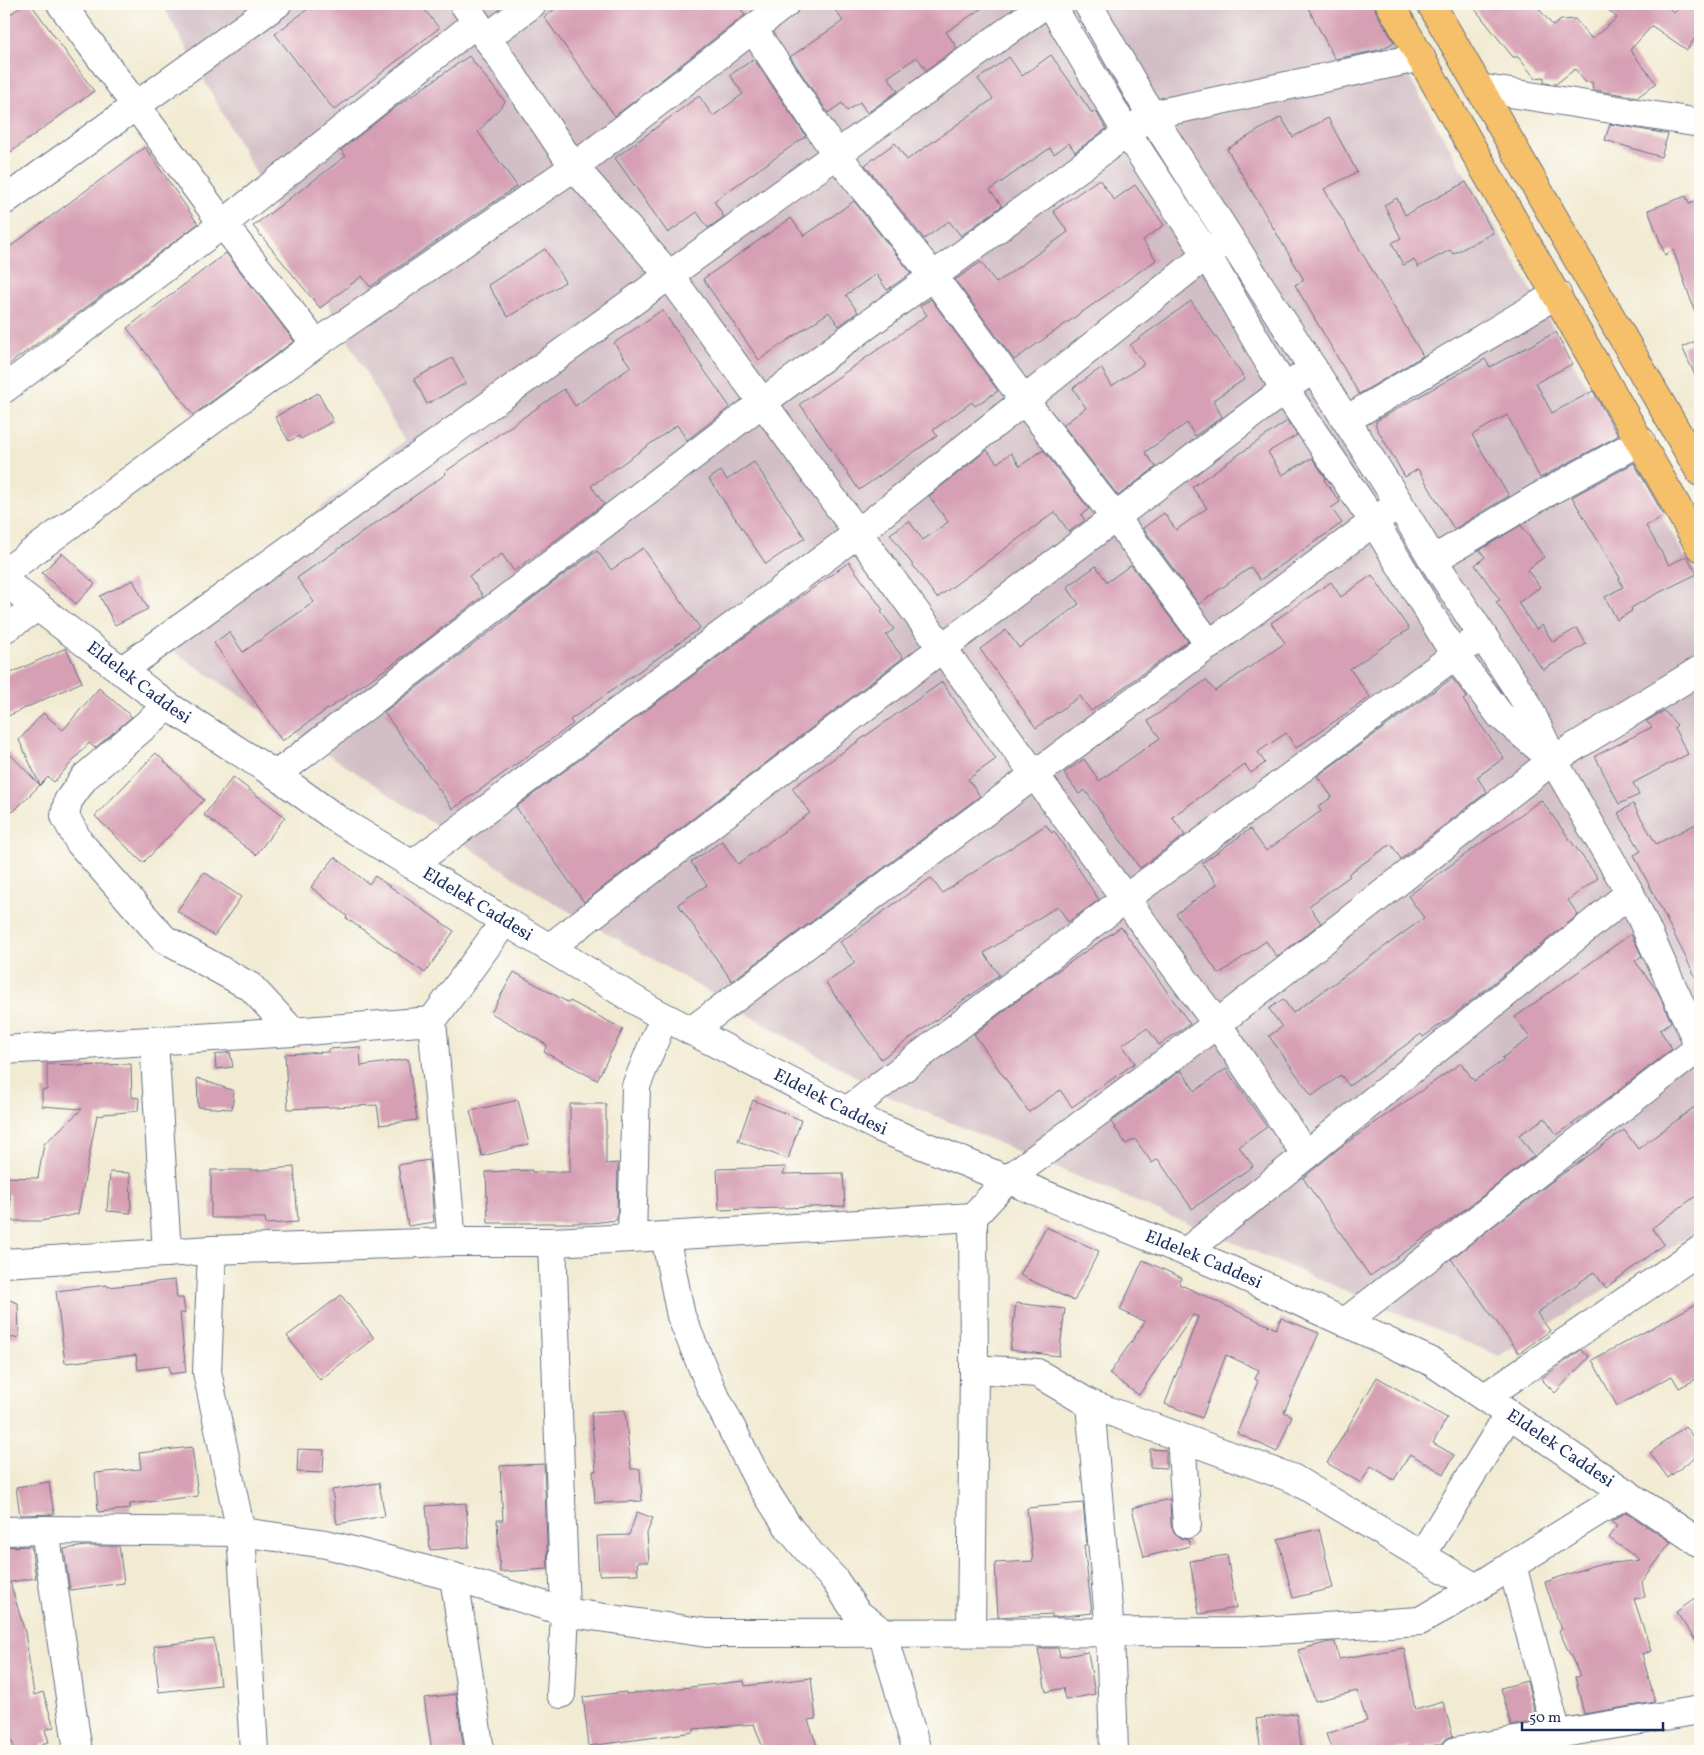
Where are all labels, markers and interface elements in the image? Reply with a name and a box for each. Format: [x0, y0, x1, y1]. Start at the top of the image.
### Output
street label: Eldelek Caddesi [81, 636, 196, 730]
street label: Eldelek Caddesi [418, 861, 537, 948]
street label: Eldelek Caddesi [769, 1063, 891, 1142]
street label: Eldelek Caddesi [1141, 1224, 1266, 1295]
street label: Eldelek Caddesi [1501, 1403, 1619, 1494]
scale bar [1522, 1700, 1663, 1732]
text: 50 m [1529, 1708, 1561, 1729]

